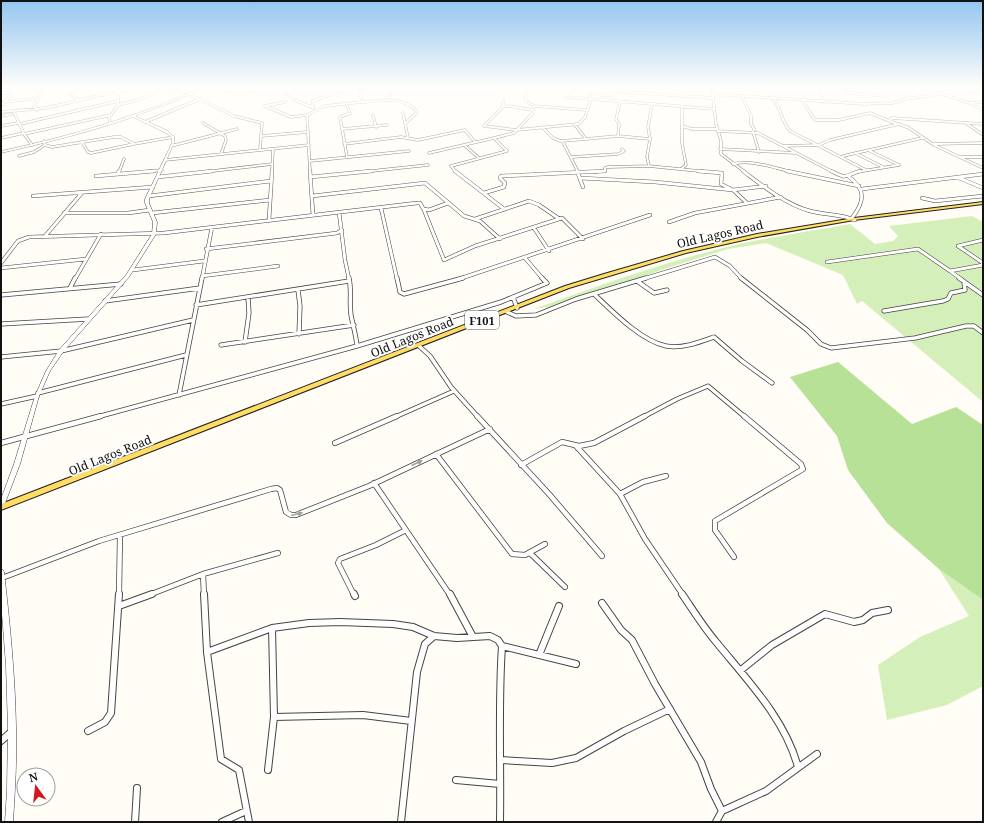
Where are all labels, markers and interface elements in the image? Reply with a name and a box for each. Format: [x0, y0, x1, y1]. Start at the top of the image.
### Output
street label: Old Lagos Road [675, 216, 765, 252]
road number: F101 [465, 311, 499, 329]
street label: Old Lagos Road [368, 312, 457, 361]
street label: Old Lagos Road [66, 430, 155, 479]
one-way arrow [411, 460, 422, 466]
one-way arrow [291, 510, 304, 516]
north arrow [16, 767, 56, 807]
text: N [27, 768, 40, 785]

